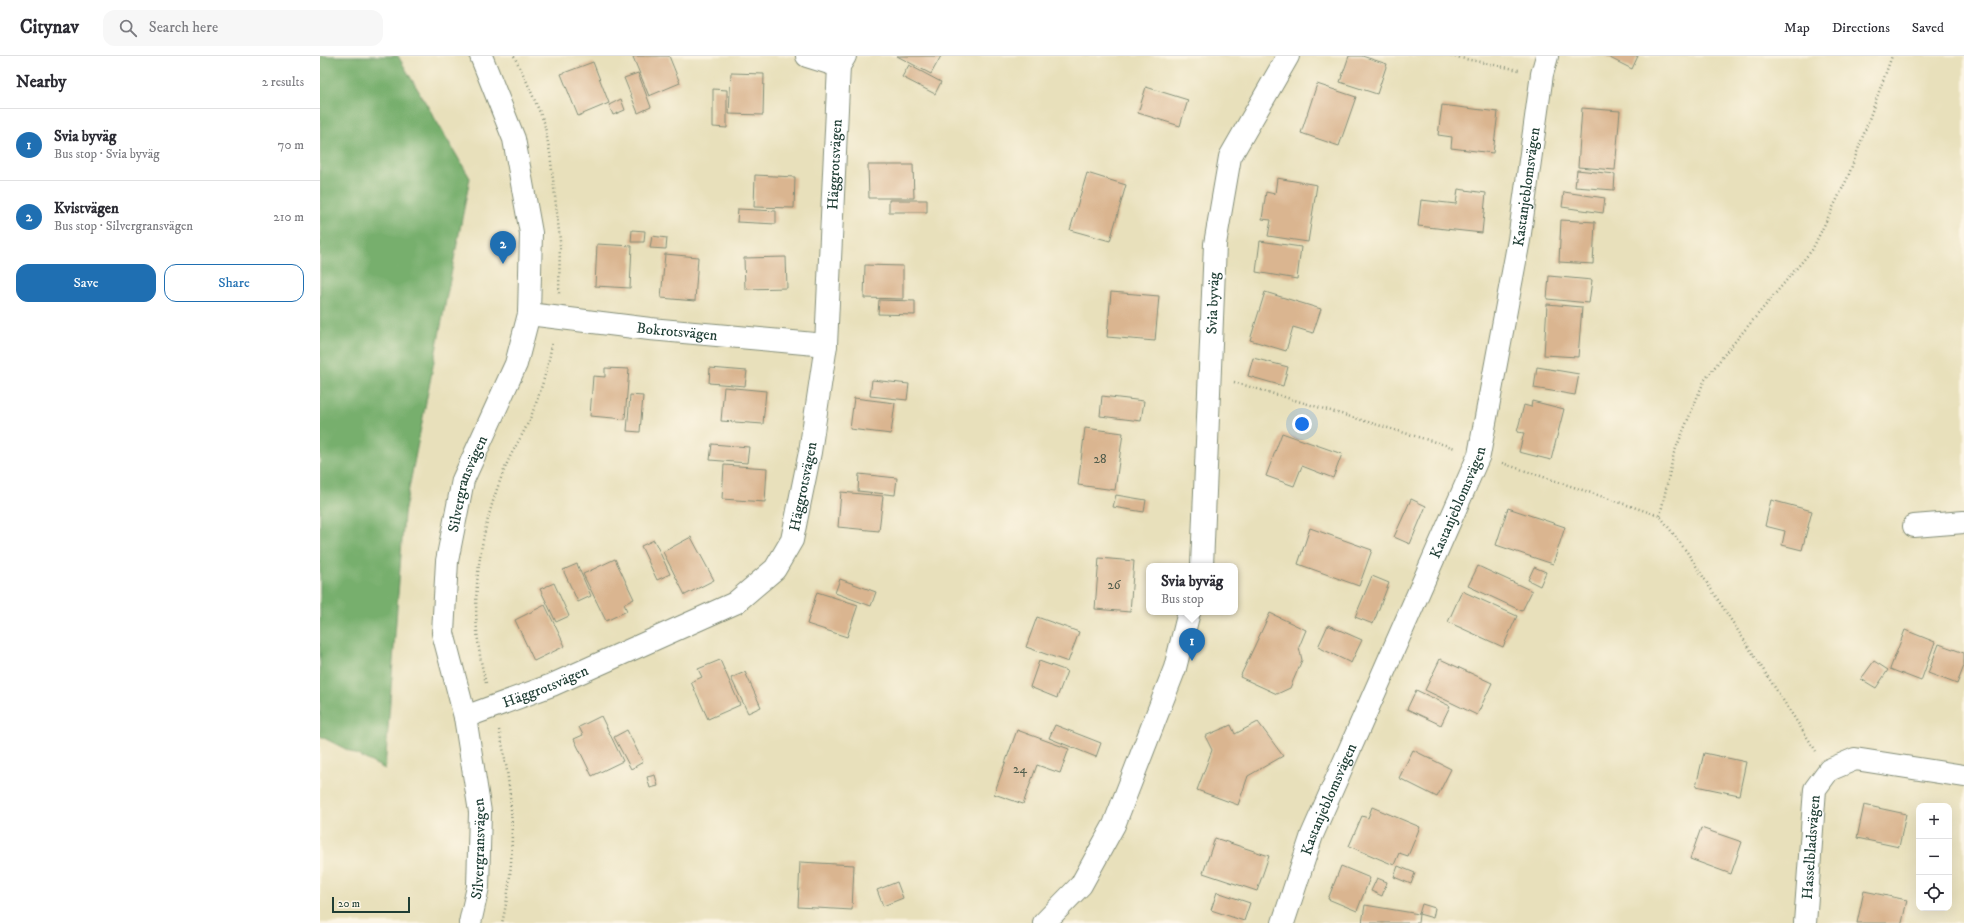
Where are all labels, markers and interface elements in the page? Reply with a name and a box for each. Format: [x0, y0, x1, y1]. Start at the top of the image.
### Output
search box [103, 10, 383, 46]
text: Citynav [20, 16, 79, 39]
icon: search [117, 17, 139, 39]
text: Search here [149, 18, 218, 37]
text: Map [1784, 19, 1810, 37]
text: Directions [1832, 19, 1890, 37]
text: Saved [1912, 19, 1944, 37]
text: Nearby [16, 71, 66, 93]
text: 2 results [262, 74, 304, 90]
street label: Häggrotsvägen [823, 119, 846, 210]
street label: Kastanjeblomsvägen [1508, 126, 1544, 248]
text: Svia byväg [54, 127, 116, 146]
text: 1 [27, 137, 31, 153]
text: 70 m [278, 137, 304, 153]
text: Bus stop · Svia byväg [54, 146, 160, 162]
text: Kvistvägen [54, 199, 119, 218]
text: 2 [26, 209, 32, 225]
text: 210 m [273, 209, 304, 225]
text: Bus stop · Silvergransvägen [54, 218, 193, 234]
pin: 2 [490, 231, 516, 264]
button: Save [16, 264, 156, 302]
button: Share [164, 264, 304, 302]
street label: Svia byväg [1202, 271, 1223, 335]
street label: Bokrotsvägen [635, 318, 718, 345]
your location [1292, 414, 1312, 434]
street label: Silvergransvägen [443, 432, 492, 534]
street label: Häggrotsvägen [785, 440, 821, 533]
street label: Kastanjeblomsvägen [1425, 445, 1490, 561]
house number: 28 [1094, 451, 1106, 467]
popup [1146, 563, 1238, 615]
text: Svia byväg [1161, 572, 1223, 591]
house number: 26 [1107, 577, 1122, 593]
text: Bus stop [1161, 591, 1204, 607]
pin: 1 [1179, 628, 1205, 661]
street label: Häggrotsvägen [500, 660, 591, 712]
street label: Kastanjeblomsvägen [1296, 740, 1361, 858]
house number: 24 [1013, 761, 1027, 777]
street label: Hasselbladsvägen [1797, 794, 1824, 900]
street label: Silvergransvägen [466, 797, 490, 901]
map controls [1916, 803, 1952, 911]
button: + [1916, 803, 1952, 839]
button: − [1916, 839, 1952, 875]
button: locate [1916, 875, 1952, 911]
scale bar [332, 895, 410, 914]
text: 20 m [338, 897, 360, 911]

